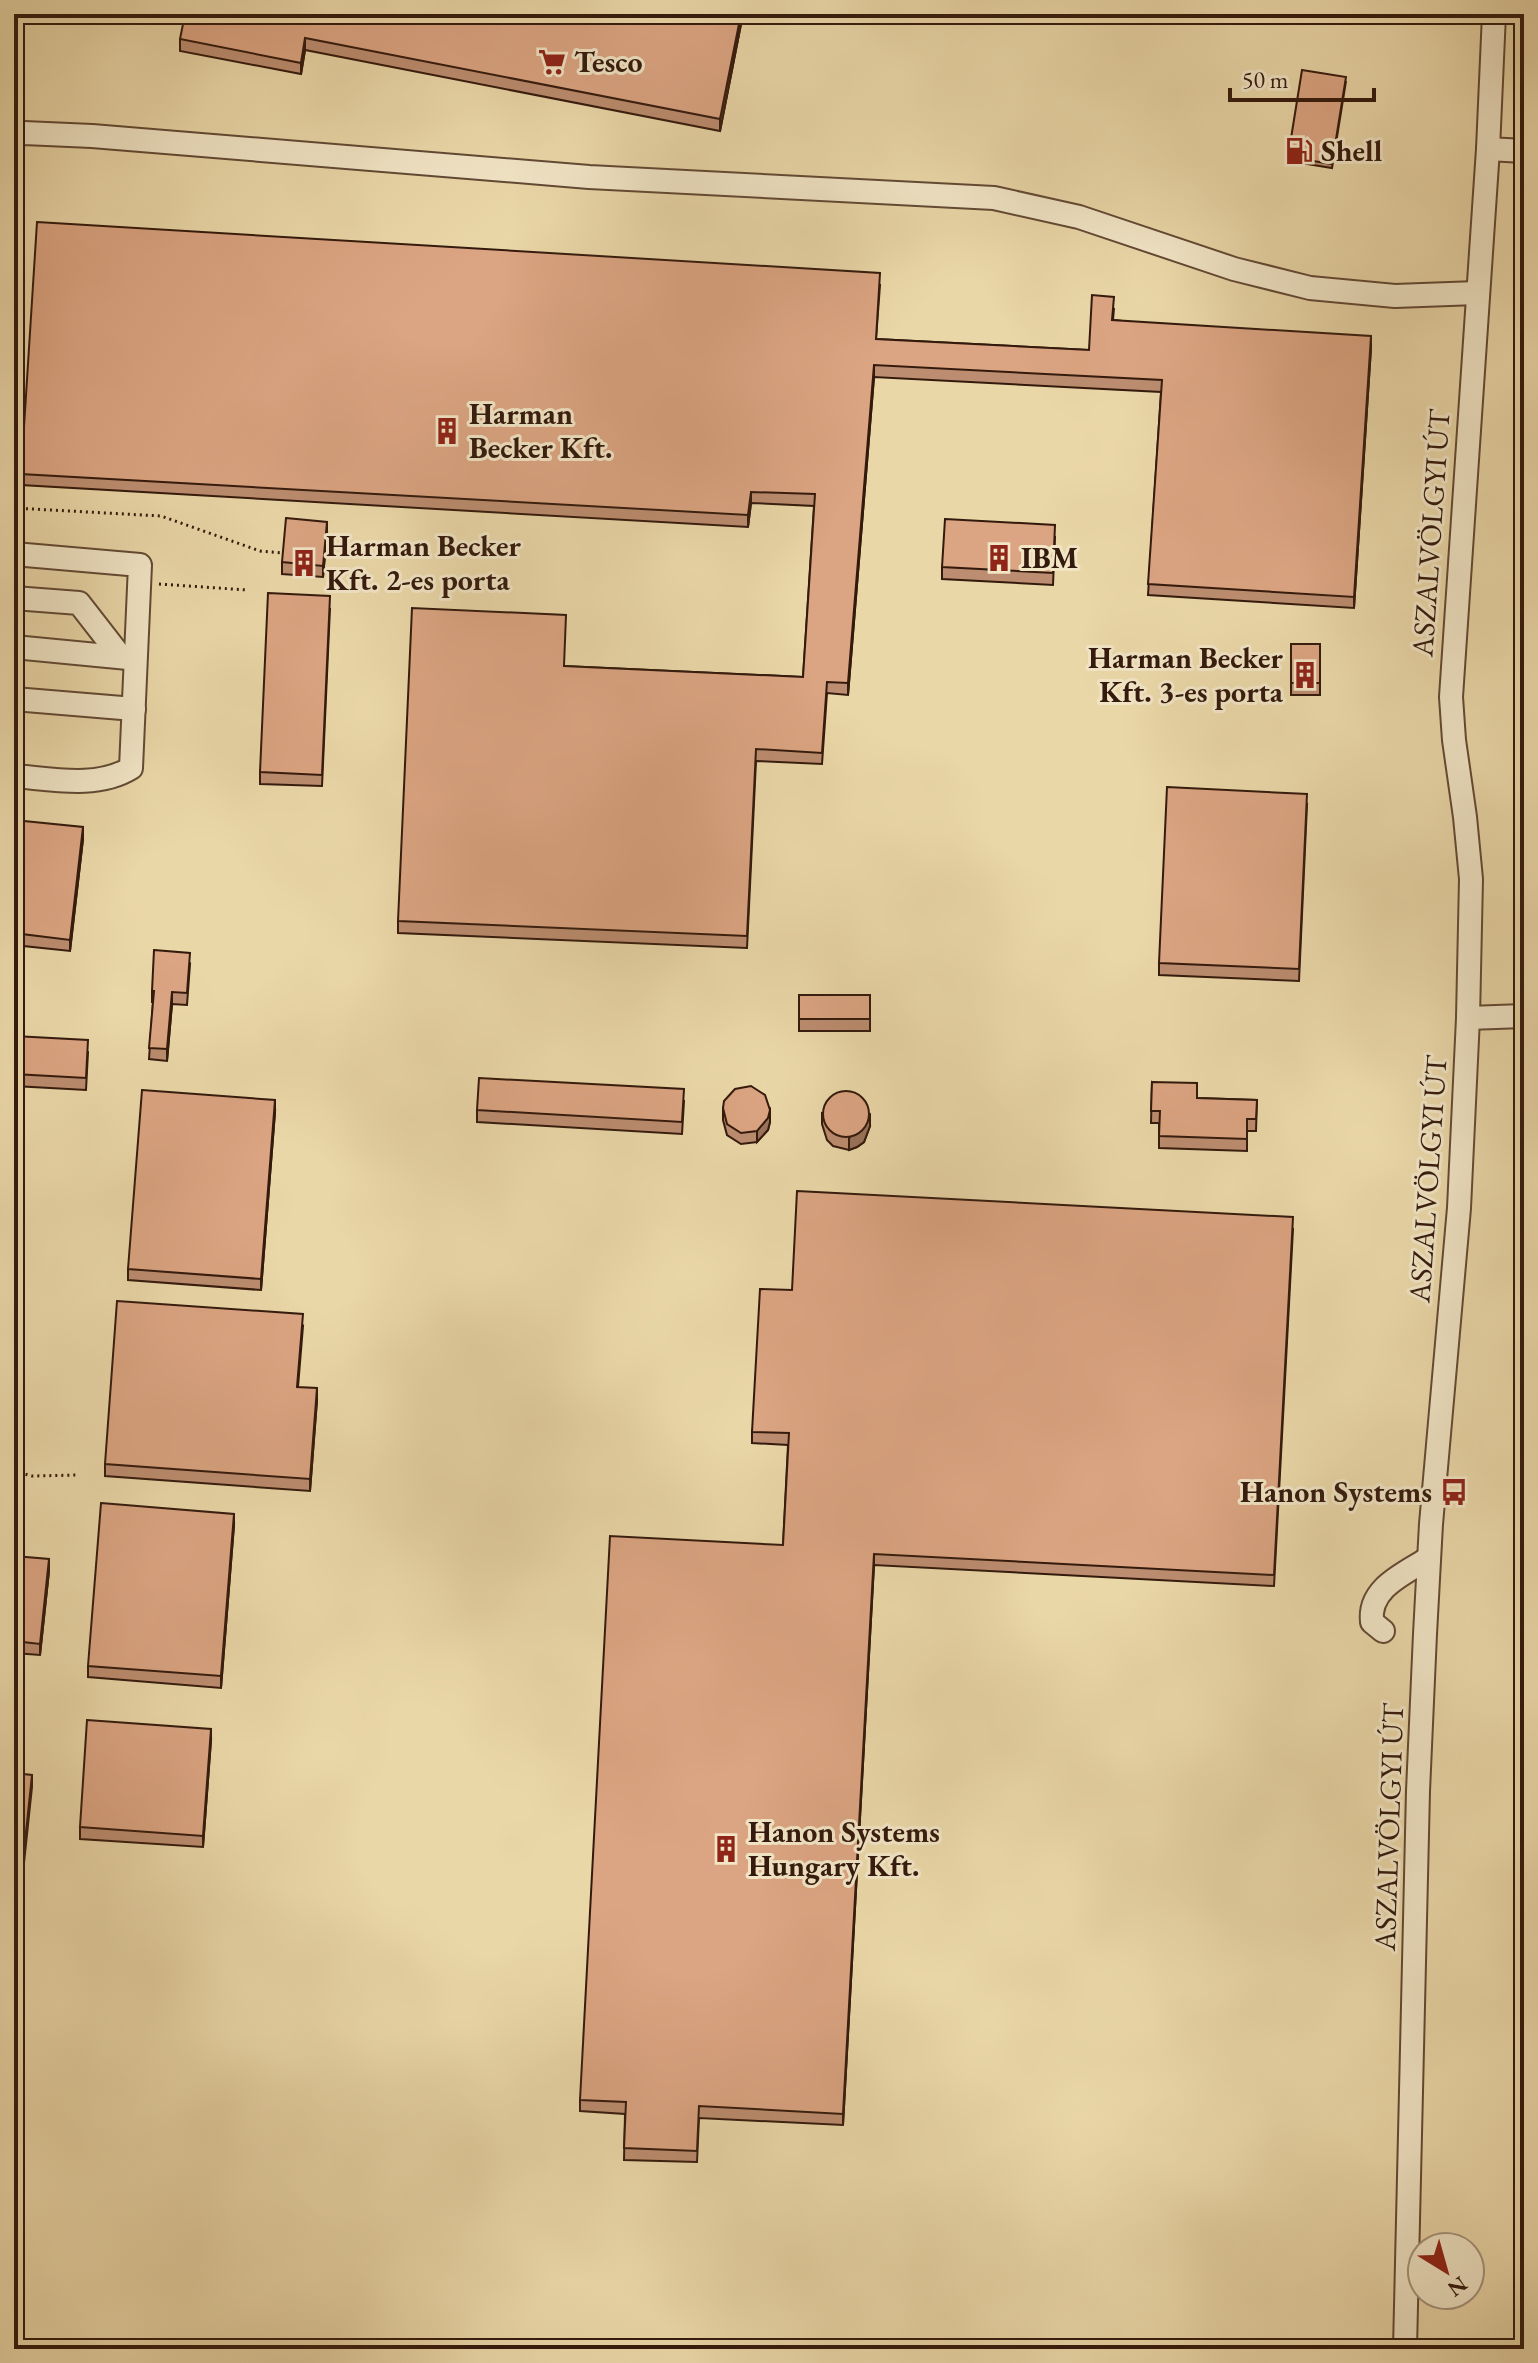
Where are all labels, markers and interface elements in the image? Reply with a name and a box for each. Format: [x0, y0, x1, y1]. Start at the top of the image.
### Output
place label: Tesco [574, 42, 643, 81]
supermarket icon: Tesco [537, 47, 567, 77]
scale bar [1230, 52, 1374, 102]
text: 50 m [1242, 64, 1289, 95]
place label: Shell [1321, 131, 1383, 170]
fuel station icon: Shell [1284, 136, 1314, 166]
place label: Harman Becker Kft. [469, 394, 612, 467]
street label: ASZALVÖLGYI ÚT [1402, 407, 1459, 659]
building icon: Harman Becker Kft. [432, 416, 462, 446]
place label: Harman Becker Kft. 2-es porta [326, 526, 522, 599]
place label: IBM [1021, 538, 1078, 577]
building icon: IBM [984, 543, 1014, 573]
building icon: Harman Becker Kft. 2-es porta [289, 548, 319, 578]
place label: Harman Becker Kft. 3-es porta [1088, 638, 1284, 711]
building icon: Harman Becker Kft. 3-es porta [1290, 660, 1320, 690]
street label: ASZALVÖLGYI ÚT [1399, 1053, 1456, 1305]
place label: Hanon Systems [1240, 1472, 1432, 1511]
bus stop icon: Hanon Systems [1439, 1477, 1469, 1507]
street label: ASZALVÖLGYI ÚT [1365, 1701, 1412, 1953]
place label: Hanon Systems Hungary Kft. [748, 1812, 940, 1885]
building icon: Hanon Systems Hungary Kft. [711, 1834, 741, 1864]
north arrow [1406, 2231, 1486, 2311]
text: N [1442, 2270, 1474, 2304]

